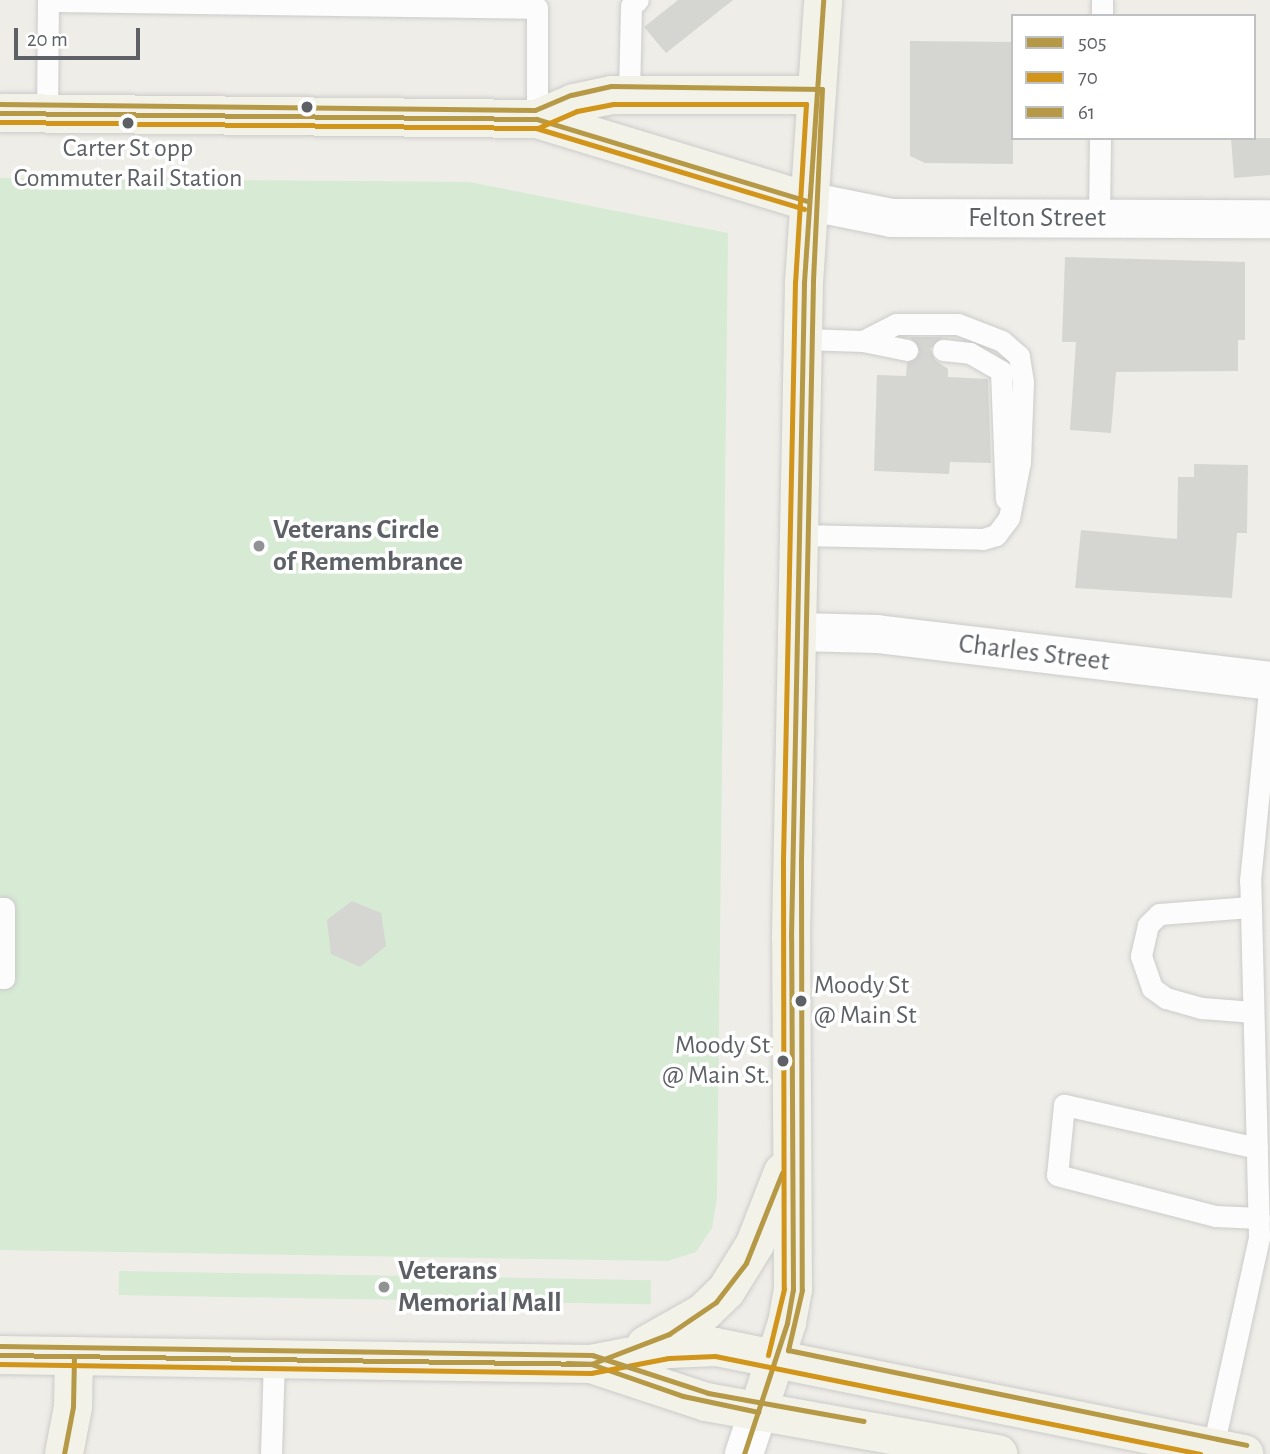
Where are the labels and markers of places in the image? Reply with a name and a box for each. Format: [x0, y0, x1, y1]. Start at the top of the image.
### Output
unlabelled marker [300, 100, 314, 114]
marker: Carter St opp Commuter Rail Station [121, 116, 135, 130]
place label: Carter St opp Commuter Rail Station [14, 133, 242, 194]
place label: Veterans Circle of Remembrance [273, 513, 463, 579]
marker: Veterans Circle of Remembrance [251, 538, 267, 554]
place label: Moody St @ Main St [814, 970, 917, 1032]
marker: Moody St @ Main St [794, 994, 808, 1008]
place label: Moody St @ Main St. [662, 1030, 770, 1092]
marker: Moody St @ Main St. [776, 1054, 790, 1068]
place label: Veterans Memorial Mall [398, 1254, 562, 1320]
marker: Veterans Memorial Mall [376, 1279, 392, 1295]

